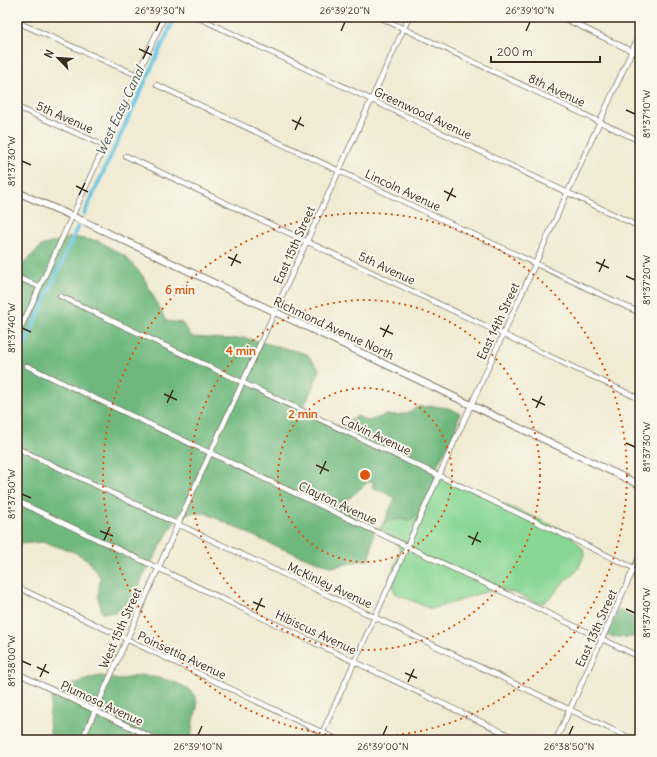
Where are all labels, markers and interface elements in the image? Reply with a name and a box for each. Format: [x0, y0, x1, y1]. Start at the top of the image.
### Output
text: 26°39'30"N [135, 4, 185, 17]
text: 26°39'20"N [320, 4, 370, 17]
text: 26°39'10"N [506, 4, 554, 17]
north arrow [38, 38, 78, 78]
scale bar [491, 38, 600, 64]
text: 200 m [497, 44, 533, 59]
text: N [41, 47, 57, 60]
water label: West Easy Canal [92, 62, 149, 158]
street label: 8th Avenue [526, 70, 588, 110]
street label: Greenwood Avenue [372, 84, 474, 142]
text: 81°37'10"W [640, 90, 653, 138]
street label: 5th Avenue [34, 98, 96, 136]
text: 81°37'30"W [5, 136, 18, 186]
street label: Lincoln Avenue [363, 166, 443, 214]
street label: East 15th Street [270, 204, 318, 286]
street label: 5th Avenue [356, 248, 418, 288]
text: 81°37'20"W [640, 255, 653, 305]
street label: East 14th Street [474, 280, 522, 362]
text: 6 min [165, 282, 195, 297]
street label: Richmond Avenue North [271, 293, 397, 363]
text: 81°37'40"W [5, 303, 18, 353]
text: 4 min [226, 343, 256, 358]
text: 2 min [288, 406, 318, 421]
street label: Calvin Avenue [338, 412, 414, 458]
text: 81°37'30"W [640, 422, 653, 472]
centre of rings [358, 468, 372, 482]
text: 81°37'50"W [5, 469, 18, 519]
street label: Clayton Avenue [296, 478, 380, 528]
street label: McKinley Avenue [285, 559, 375, 611]
street label: West 15th Street [95, 585, 145, 671]
street label: East 13th Street [572, 587, 620, 669]
text: 81°37'40"W [640, 588, 653, 638]
street label: Hibiscus Avenue [273, 607, 359, 657]
street label: Poinsettia Avenue [135, 628, 229, 682]
text: 81°38'00"W [5, 635, 18, 687]
street label: Plumosa Avenue [58, 677, 146, 729]
text: 26°39'10"N [174, 740, 222, 753]
text: 26°39'00"N [357, 740, 409, 753]
text: 26°38'50"N [544, 740, 594, 753]

